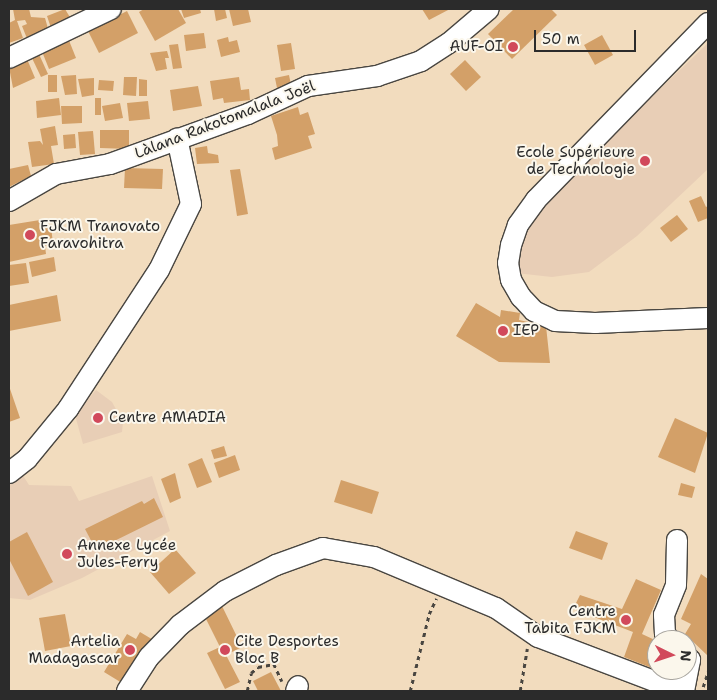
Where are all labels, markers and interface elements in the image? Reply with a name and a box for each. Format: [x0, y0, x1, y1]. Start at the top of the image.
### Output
scale bar [537, 20, 640, 52]
text: 50 m [542, 29, 580, 49]
place label: AUF-OI [449, 38, 503, 56]
marker: AUF-OI [507, 41, 519, 53]
street label: Làlana Rakotomalala Joël [132, 77, 318, 163]
place label: Ecole Supérieure de Technologie [516, 143, 635, 178]
marker: Ecole Supérieure de Technologie [639, 155, 651, 167]
place label: FJKM Tranovato Faravohitra [40, 217, 160, 252]
marker: FJKM Tranovato Faravohitra [24, 229, 36, 241]
place label: IEP [513, 322, 539, 340]
marker: IEP [497, 325, 509, 337]
place label: Centre AMADIA [109, 409, 226, 427]
marker: Centre AMADIA [91, 411, 105, 425]
place label: Annexe Lycée Jules-Ferry [77, 536, 176, 571]
marker: Annexe Lycée Jules-Ferry [61, 548, 73, 560]
place label: Centre Tabita FJKM [524, 602, 616, 637]
marker: Centre Tabita FJKM [620, 614, 632, 626]
north arrow [647, 630, 697, 680]
place label: Artelia Madagascar [29, 632, 120, 667]
place label: Cite Desportes Bloc B [235, 632, 339, 667]
marker: Artelia Madagascar [124, 644, 136, 656]
marker: Cite Desportes Bloc B [219, 644, 231, 656]
text: N [677, 650, 695, 662]

